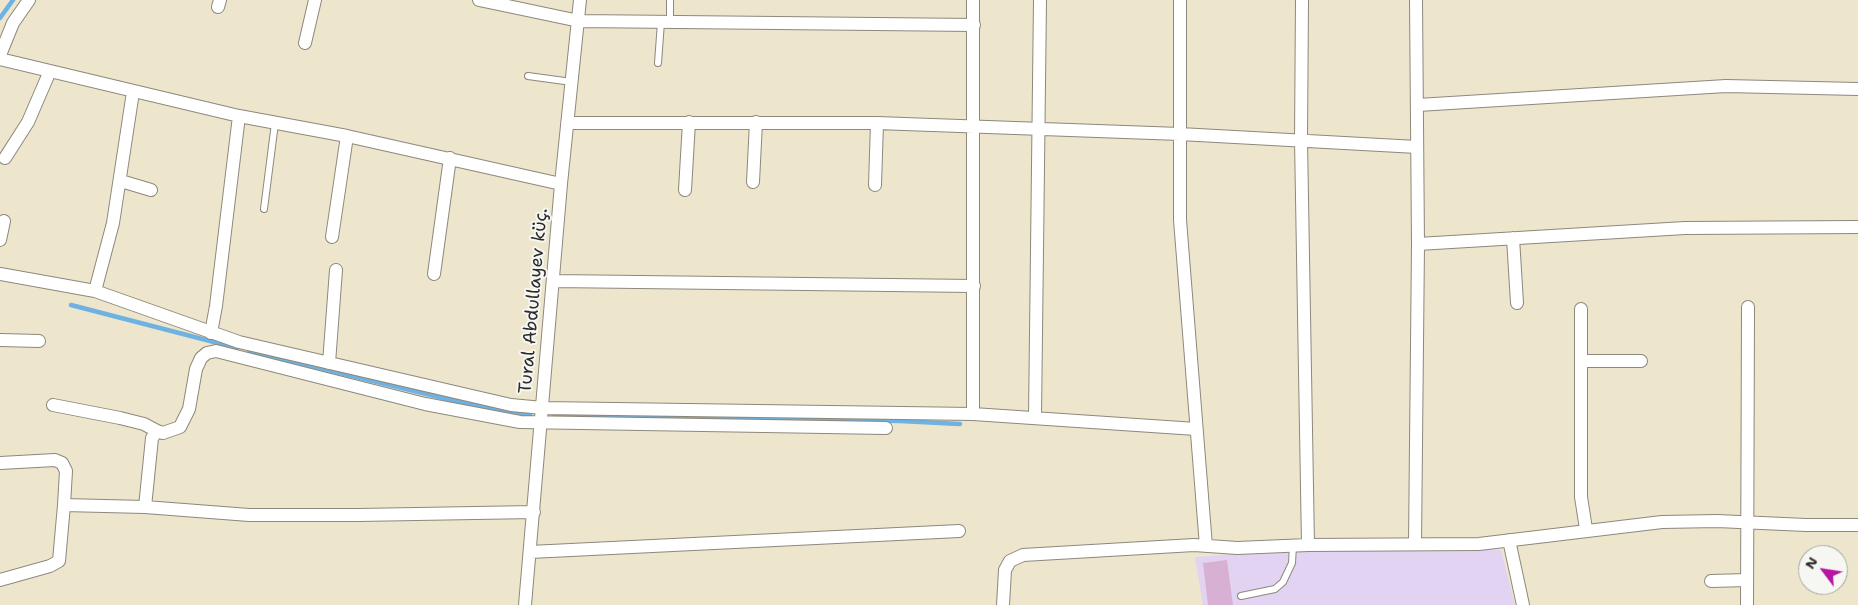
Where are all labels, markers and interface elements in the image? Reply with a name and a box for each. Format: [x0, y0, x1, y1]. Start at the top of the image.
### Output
street label: Tural Abdullayev küç. [515, 207, 553, 395]
north arrow [1798, 545, 1848, 595]
text: N [1800, 553, 1822, 572]

